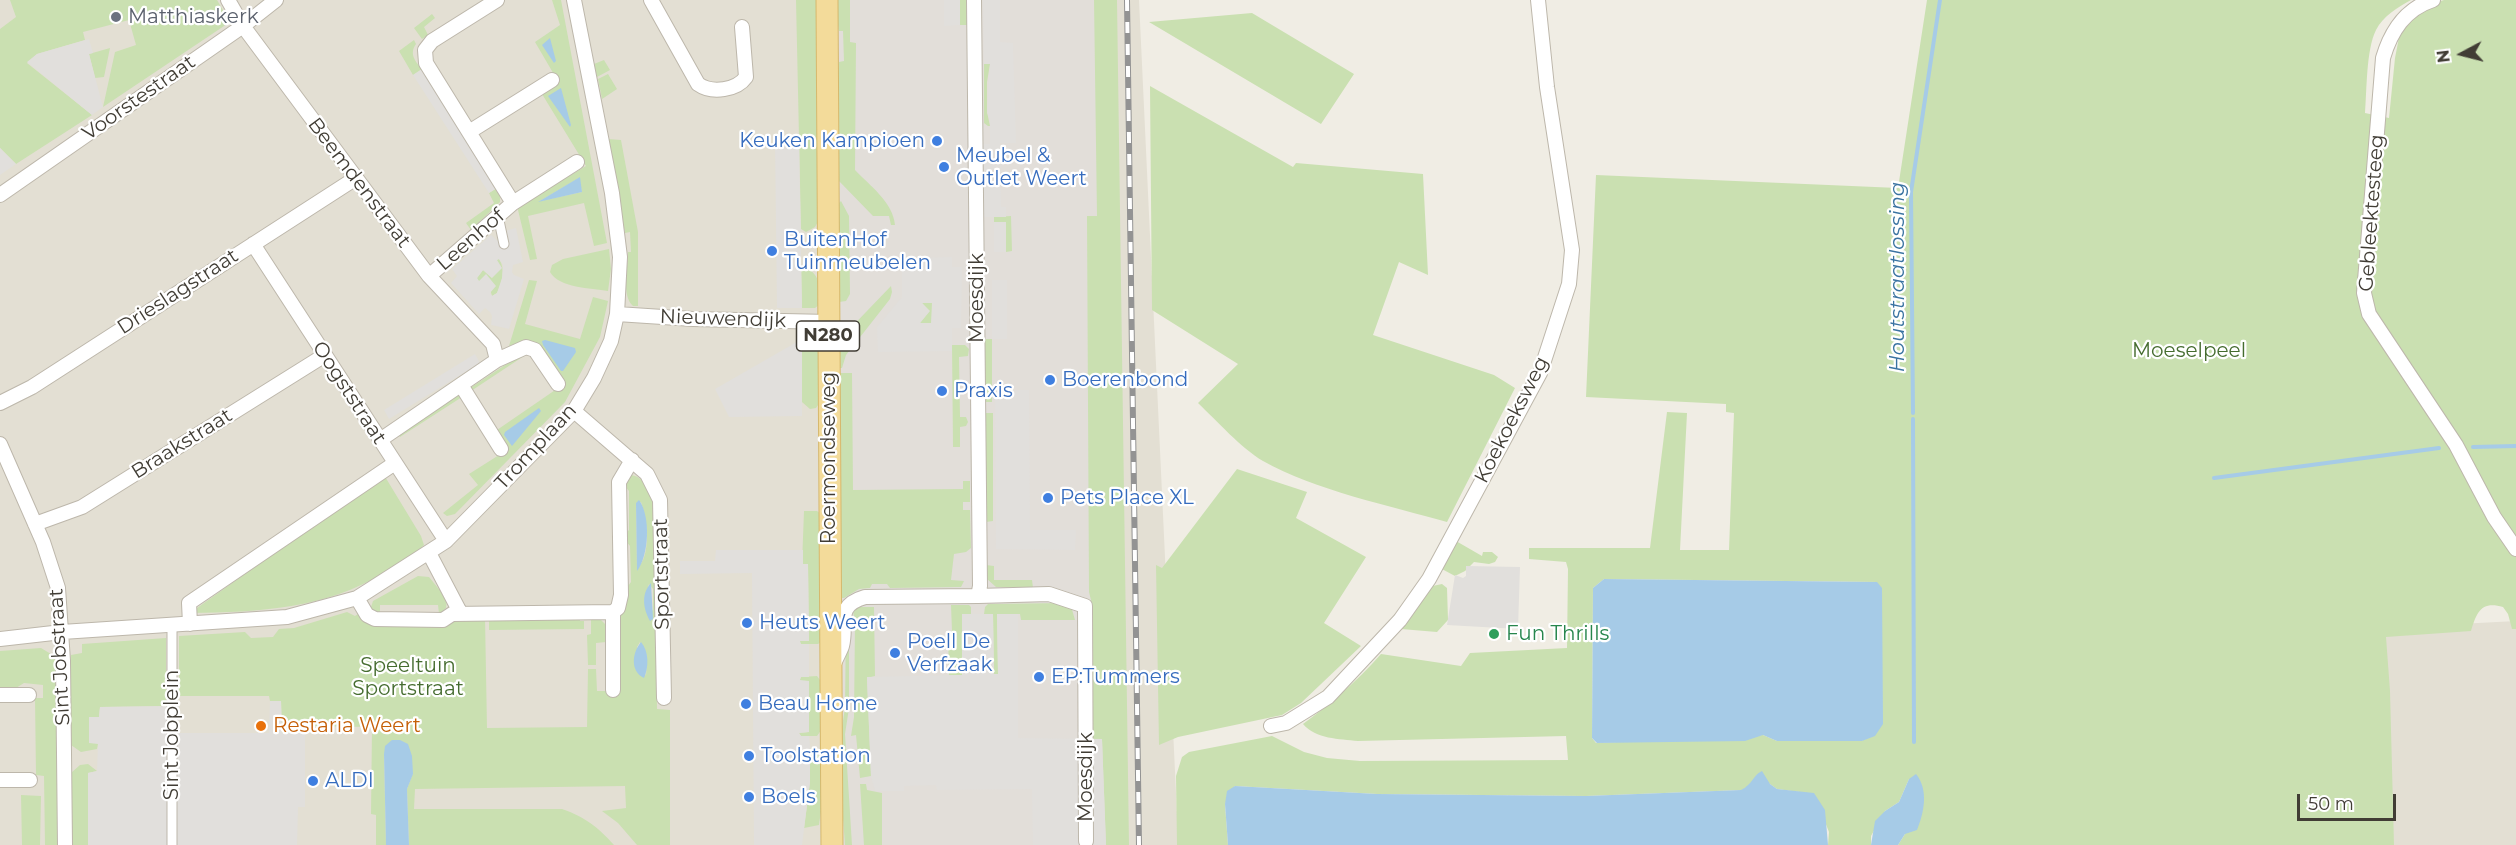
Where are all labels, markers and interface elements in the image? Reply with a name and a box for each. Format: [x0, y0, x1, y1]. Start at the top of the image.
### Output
place label: Matthiaskerk [128, 5, 259, 29]
marker: Matthiaskerk [109, 10, 123, 24]
north arrow [2432, 24, 2492, 84]
text: N [2433, 49, 2454, 64]
street label: Voorstestraat [78, 50, 200, 146]
street label: Beemdenstraat [302, 113, 416, 253]
place label: Keuken Kampioen [739, 129, 925, 153]
street label: Gebleektesteeg [2355, 133, 2389, 293]
marker: Keuken Kampioen [930, 134, 944, 148]
place label: Meubel & Outlet Weert [956, 144, 1087, 191]
marker: Meubel & Outlet Weert [937, 160, 951, 174]
water label: Houtstraatlossing [1885, 182, 1911, 372]
street label: Leenhof [432, 204, 510, 276]
place label: BuitenHof Tuinmeubelen [784, 228, 931, 275]
street label: Drieslagstraat [113, 244, 243, 340]
marker: BuitenHof Tuinmeubelen [765, 244, 779, 258]
street label: Moesdijk [965, 253, 989, 343]
street label: Nieuwendijk [659, 305, 787, 333]
road number: N280 [796, 321, 860, 351]
street label: Oogststraat [307, 337, 391, 449]
park label: Moeselpeel [2132, 339, 2246, 363]
street label: Koekoeksweg [1470, 353, 1554, 487]
place label: Boerenbond [1062, 368, 1188, 392]
street label: Roermondseweg [817, 372, 841, 544]
marker: Boerenbond [1043, 373, 1057, 387]
place label: Praxis [954, 379, 1013, 403]
marker: Praxis [935, 384, 949, 398]
street label: Tromplaan [490, 399, 582, 495]
street label: Braakstraat [127, 404, 237, 484]
place label: Pets Place XL [1060, 486, 1194, 510]
marker: Pets Place XL [1041, 491, 1055, 505]
street label: Sportstraat [649, 518, 675, 630]
street label: Sint Jobstraat [44, 588, 76, 726]
place label: Heuts Weert [759, 611, 886, 635]
marker: Heuts Weert [740, 616, 754, 630]
place label: Fun Thrills [1506, 622, 1609, 646]
marker: Fun Thrills [1487, 627, 1501, 641]
place label: Poell De Verfzaak [907, 630, 993, 677]
marker: Poell De Verfzaak [888, 646, 902, 660]
park label: Speeltuin Sportstraat [352, 654, 464, 701]
place label: EP:Tummers [1051, 665, 1180, 689]
street label: Sint Jobplein [160, 670, 184, 800]
marker: EP:Tummers [1032, 670, 1046, 684]
place label: Beau Home [758, 692, 877, 716]
marker: Beau Home [739, 697, 753, 711]
place label: Restaria Weert [273, 714, 421, 738]
marker: Restaria Weert [254, 719, 268, 733]
street label: Moesdijk [1074, 732, 1098, 822]
place label: Toolstation [761, 744, 871, 768]
marker: Toolstation [742, 749, 756, 763]
place label: ALDI [325, 769, 374, 793]
marker: ALDI [306, 774, 320, 788]
scale bar [2300, 782, 2399, 820]
place label: Boels [761, 785, 816, 809]
marker: Boels [742, 790, 756, 804]
text: 50 m [2308, 793, 2354, 815]

